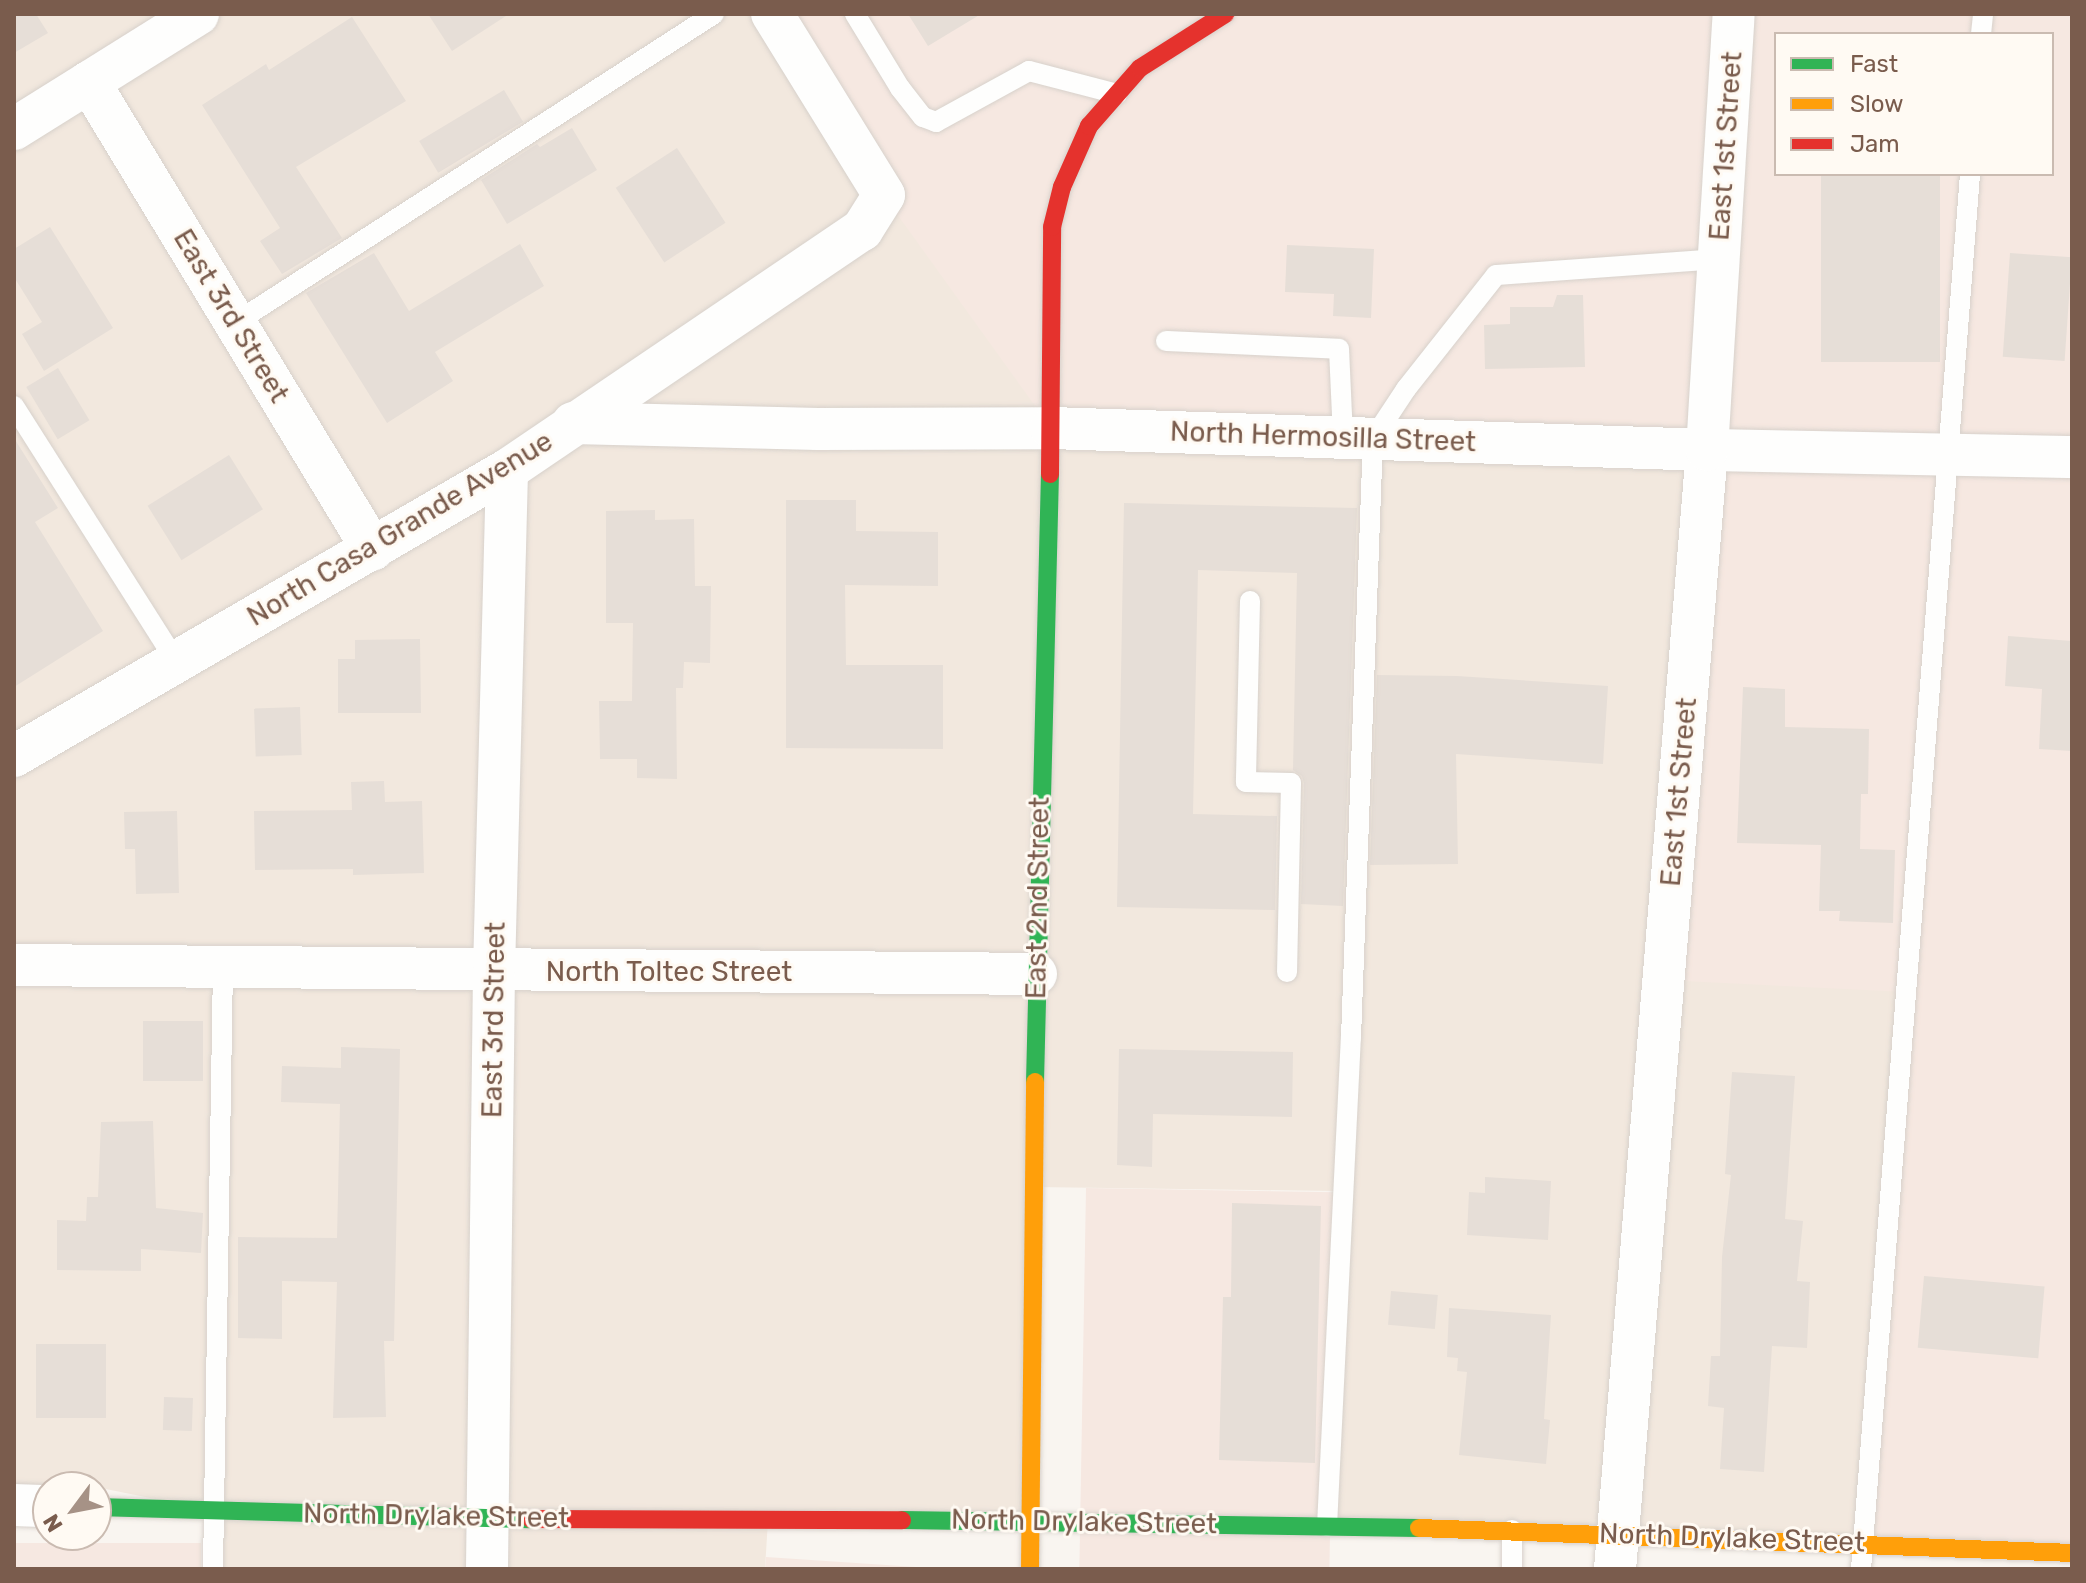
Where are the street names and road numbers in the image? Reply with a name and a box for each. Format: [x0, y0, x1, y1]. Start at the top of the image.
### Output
street label: East 1st Street [1703, 50, 1749, 242]
street label: East 3rd Street [166, 223, 296, 409]
street label: North Hermosilla Street [1169, 415, 1477, 459]
street label: North Casa Grande Avenue [241, 424, 559, 634]
street label: East 1st Street [1654, 696, 1704, 888]
street label: East 2nd Street [1019, 797, 1057, 999]
street label: East 3rd Street [475, 922, 513, 1118]
street label: North Toltec Street [545, 955, 793, 989]
street label: North Drylake Street [303, 1497, 569, 1535]
street label: North Drylake Street [951, 1503, 1217, 1541]
street label: North Drylake Street [1599, 1517, 1865, 1559]

